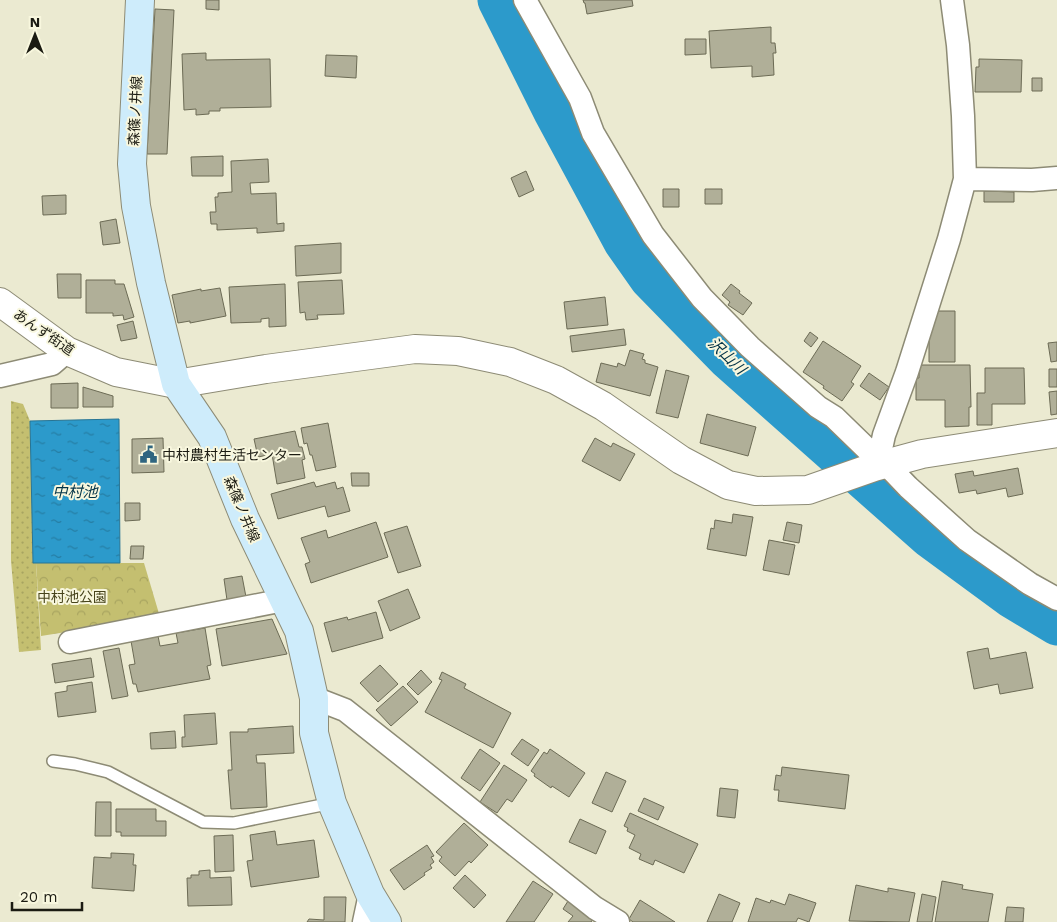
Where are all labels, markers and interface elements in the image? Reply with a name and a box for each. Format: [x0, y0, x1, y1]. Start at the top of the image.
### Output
north arrow [10, 10, 60, 60]
text: N [30, 14, 40, 30]
street label: 森篠ノ井線 [125, 76, 145, 146]
street label: あんず街道 [11, 306, 77, 358]
water label: 沢山川 [705, 334, 751, 379]
public building icon: 中村農村生活センター [138, 445, 158, 465]
place label: 中村農村生活センター [162, 447, 302, 463]
street label: 森篠ノ井線 [221, 474, 263, 544]
water label: 中村池 [52, 483, 99, 501]
park label: 中村池公園 [37, 589, 107, 605]
scale bar [12, 880, 82, 912]
text: 20 m [20, 888, 58, 906]

